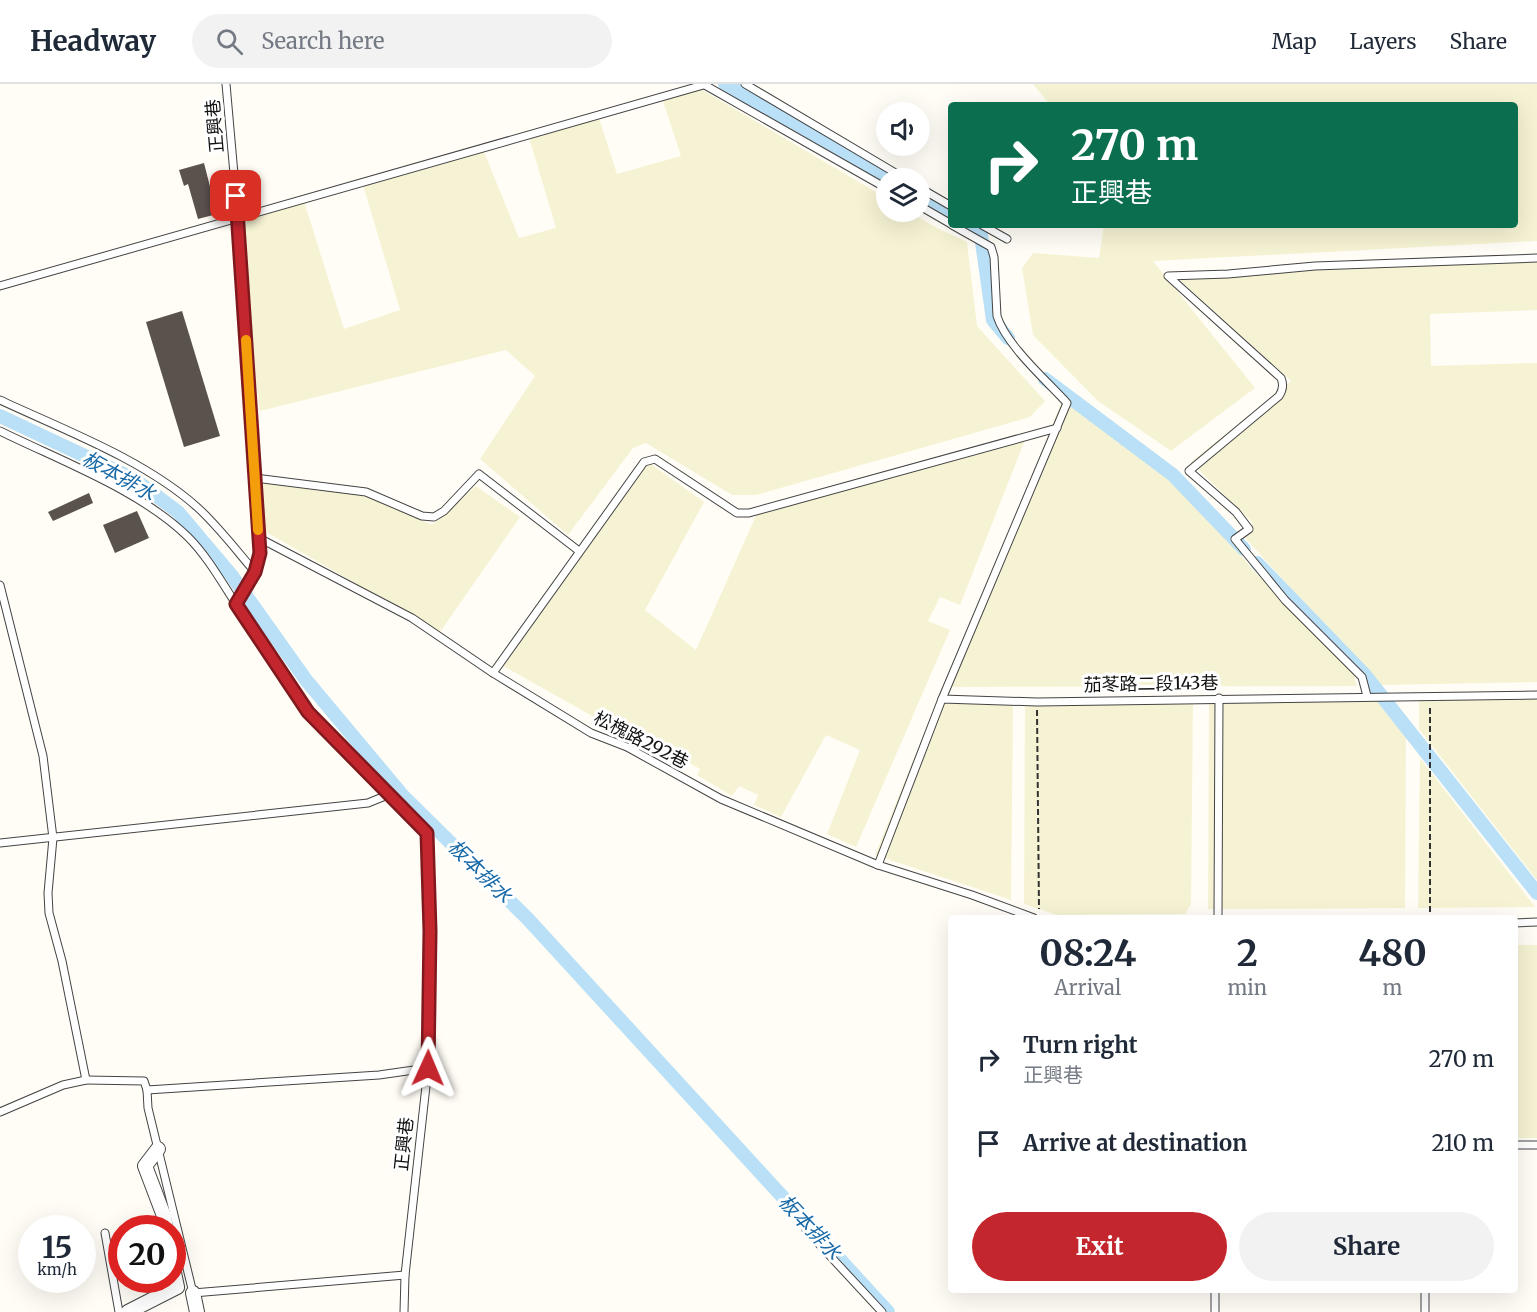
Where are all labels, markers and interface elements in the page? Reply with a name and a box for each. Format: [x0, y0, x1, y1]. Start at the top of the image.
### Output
search box [192, 14, 612, 68]
text: Headway [30, 23, 156, 59]
icon: search [213, 25, 246, 58]
text: Search here [261, 27, 385, 55]
text: Map [1272, 28, 1317, 55]
text: Layers [1350, 28, 1417, 55]
text: Share [1450, 28, 1507, 55]
street label: 正興巷 [201, 98, 228, 154]
map controls [876, 102, 930, 222]
button: sound [876, 102, 930, 156]
text: 270 m [1071, 119, 1198, 171]
icon: right [972, 126, 1050, 204]
button: layers [876, 168, 930, 222]
pin [210, 170, 261, 221]
text: 正興巷 [1071, 175, 1152, 209]
icon: arrive [219, 179, 252, 212]
water label: 板本排水 [78, 445, 161, 506]
street label: 茄苳路二段143巷 [1083, 671, 1219, 696]
street label: 松槐路292巷 [590, 706, 692, 773]
water label: 板本排水 [443, 834, 518, 908]
text: 08:24 [1039, 931, 1136, 976]
text: 2 [1237, 931, 1258, 976]
text: 480 [1358, 931, 1427, 976]
text: Arrival [1054, 975, 1121, 1000]
text: min [1228, 975, 1267, 1000]
text: m [1383, 975, 1402, 1000]
text: Turn right [1023, 1031, 1137, 1059]
position arrow [396, 1036, 460, 1100]
icon: right [972, 1043, 1005, 1076]
text: 270 m [1428, 1045, 1494, 1073]
text: 正興巷 [1023, 1062, 1083, 1087]
street label: 正興巷 [389, 1116, 418, 1172]
icon: arrive [972, 1127, 1005, 1160]
text: Arrive at destination [1023, 1129, 1247, 1157]
text: 210 m [1431, 1129, 1494, 1157]
water label: 板本排水 [774, 1189, 847, 1265]
button: Exit [972, 1212, 1227, 1281]
button: Share [1239, 1212, 1494, 1281]
speed limit sign: 20 [108, 1215, 186, 1293]
text: 15 [42, 1228, 72, 1266]
text: km/h [37, 1260, 77, 1279]

